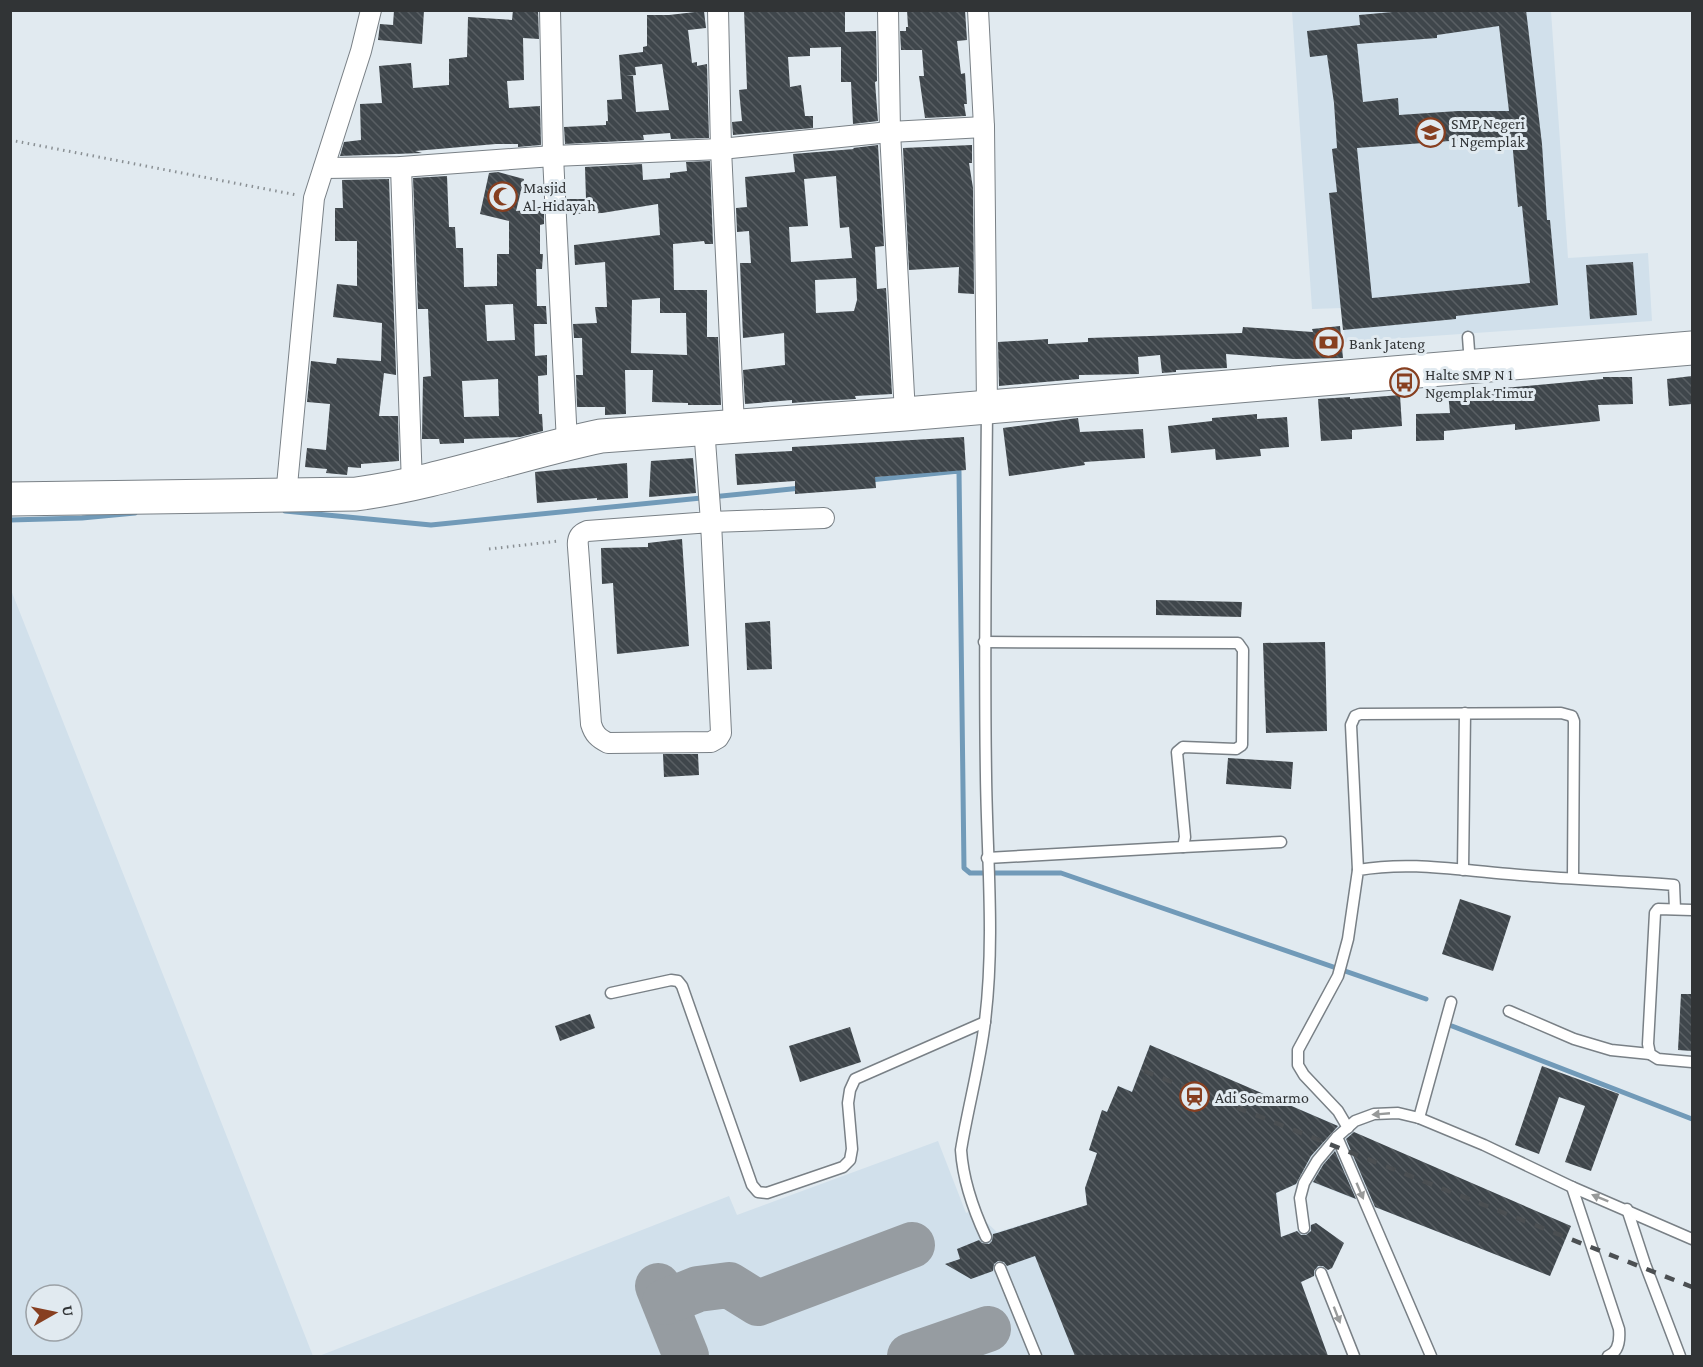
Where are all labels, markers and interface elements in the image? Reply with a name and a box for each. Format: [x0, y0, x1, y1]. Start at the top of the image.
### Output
place label: SMP Negeri 1 Ngemplak [1451, 115, 1525, 151]
school or university icon: SMP Negeri 1 Ngemplak [1414, 116, 1446, 148]
place label: Masjid Al-Hidayah [523, 179, 596, 215]
mosque icon: Masjid Al-Hidayah [486, 180, 518, 212]
bank icon: Bank Jateng [1312, 327, 1344, 359]
place label: Bank Jateng [1349, 335, 1425, 353]
place label: Halte SMP N 1 Ngemplak Timur [1425, 366, 1534, 402]
bus stop icon: Halte SMP N 1 Ngemplak Timur [1388, 367, 1420, 399]
station icon: Adi Soemarmo [1178, 1081, 1210, 1113]
place label: Adi Soemarmo [1215, 1089, 1309, 1106]
one-way arrow [1372, 1109, 1391, 1119]
one-way arrow [1355, 1182, 1365, 1200]
one-way arrow [1591, 1193, 1609, 1203]
north arrow [24, 1283, 84, 1343]
text: U [59, 1304, 78, 1318]
one-way arrow [1333, 1306, 1343, 1324]

